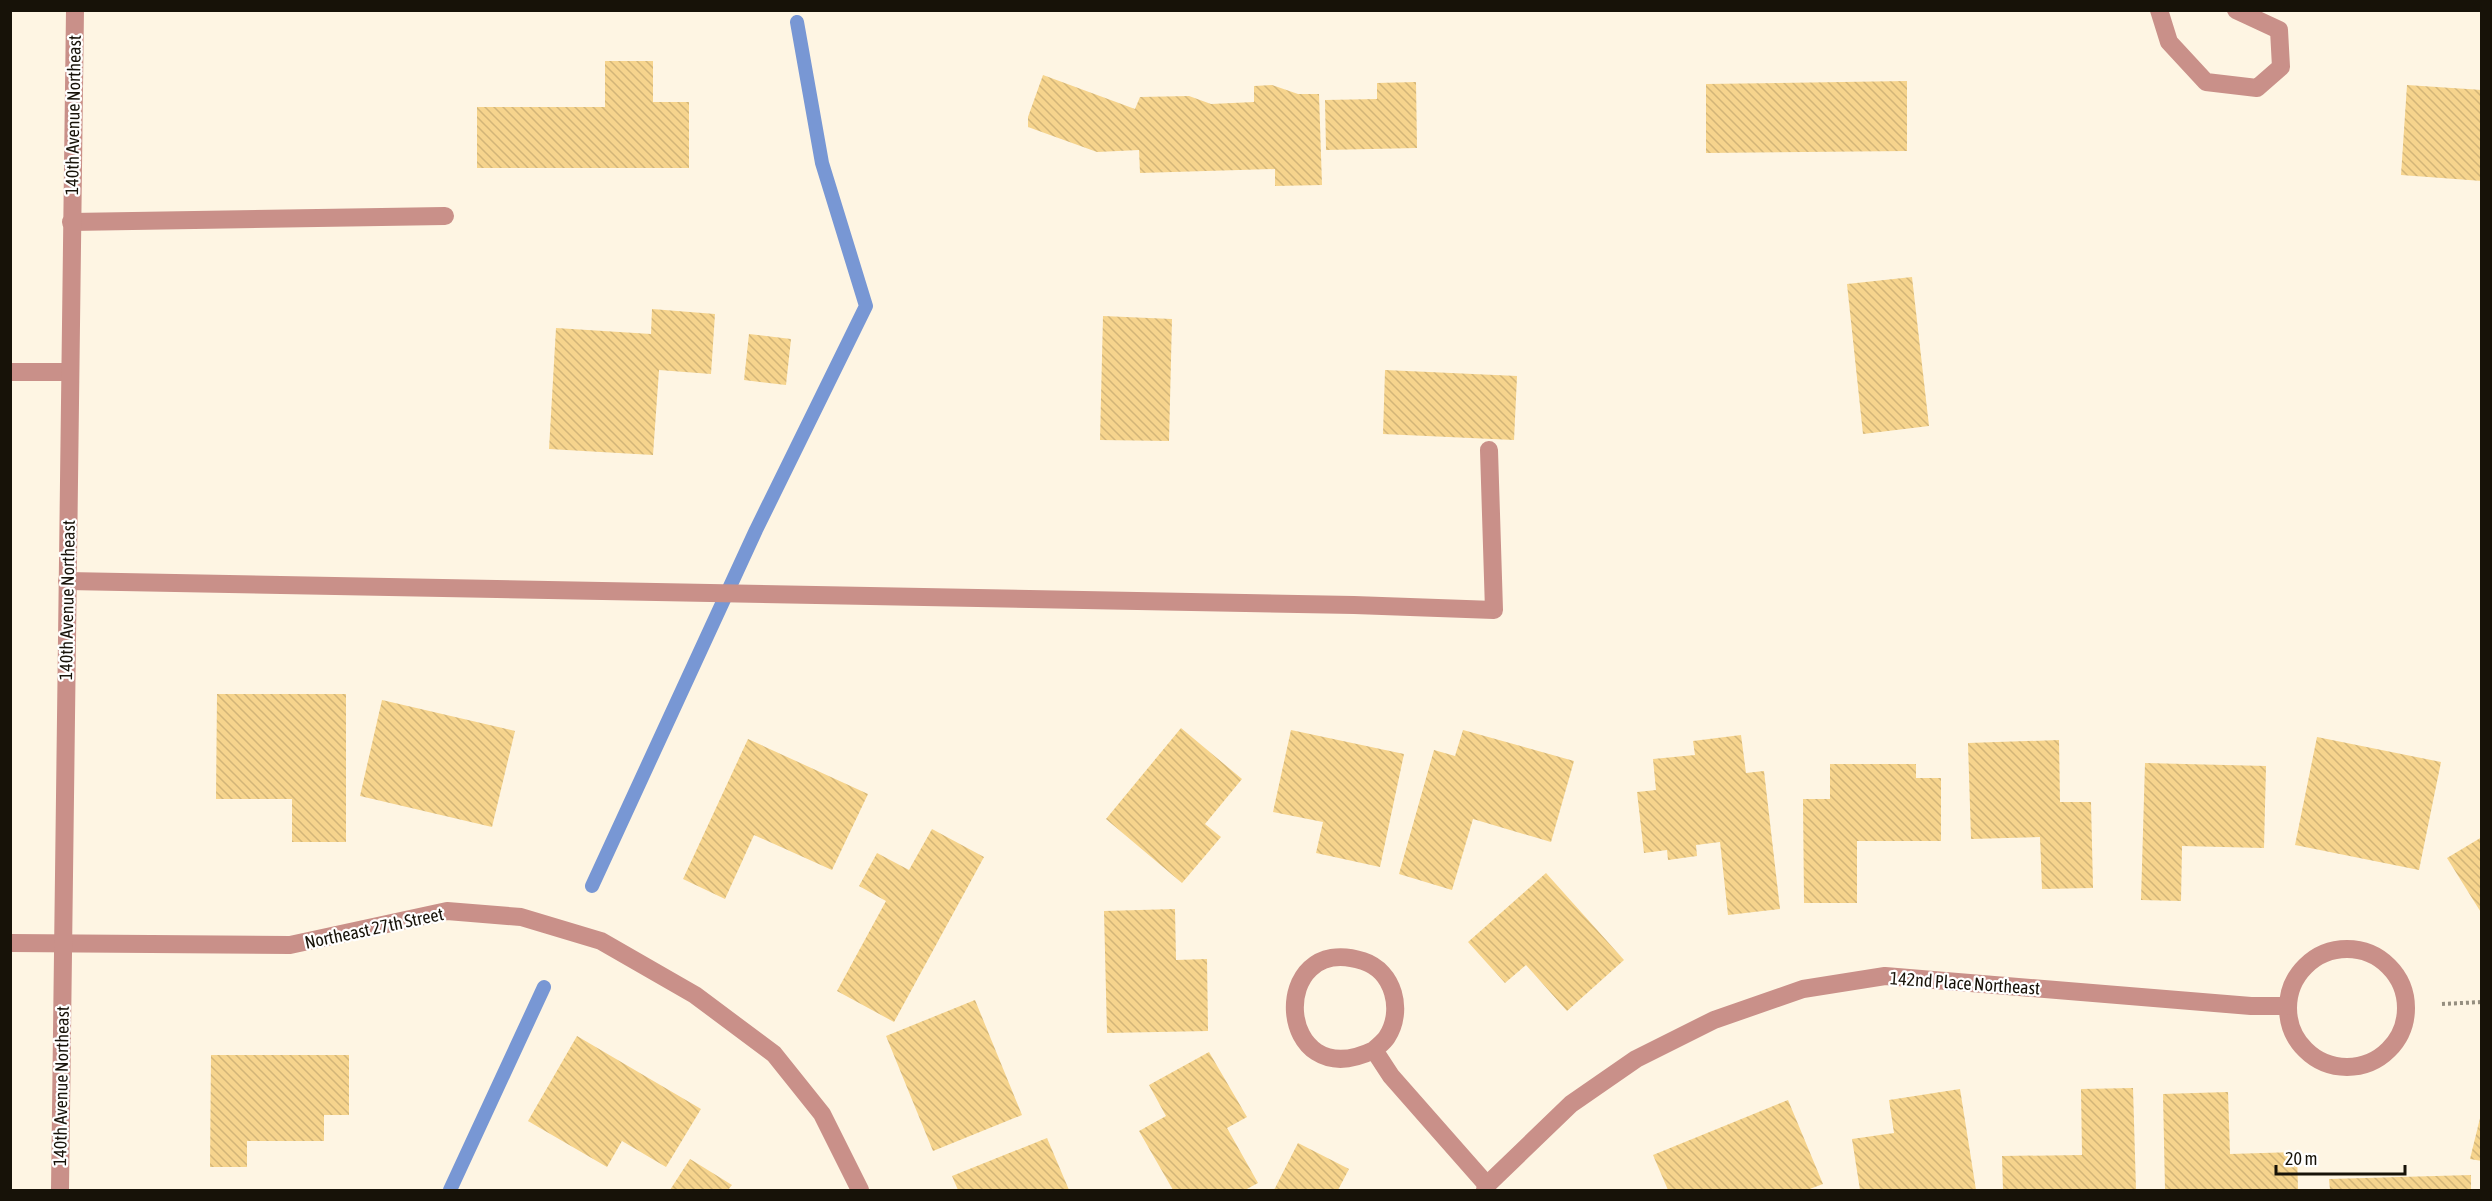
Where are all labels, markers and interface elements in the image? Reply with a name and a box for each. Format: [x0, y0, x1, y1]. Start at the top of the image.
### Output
street label: 140th Avenue Northeast [61, 35, 85, 195]
street label: 140th Avenue Northeast [55, 520, 79, 680]
street label: Northeast 27th Street [303, 903, 445, 953]
street label: 142nd Place Northeast [1889, 967, 2041, 999]
street label: 140th Avenue Northeast [49, 1006, 73, 1166]
scale bar [2276, 1138, 2405, 1176]
text: 20 m [2285, 1148, 2317, 1169]

